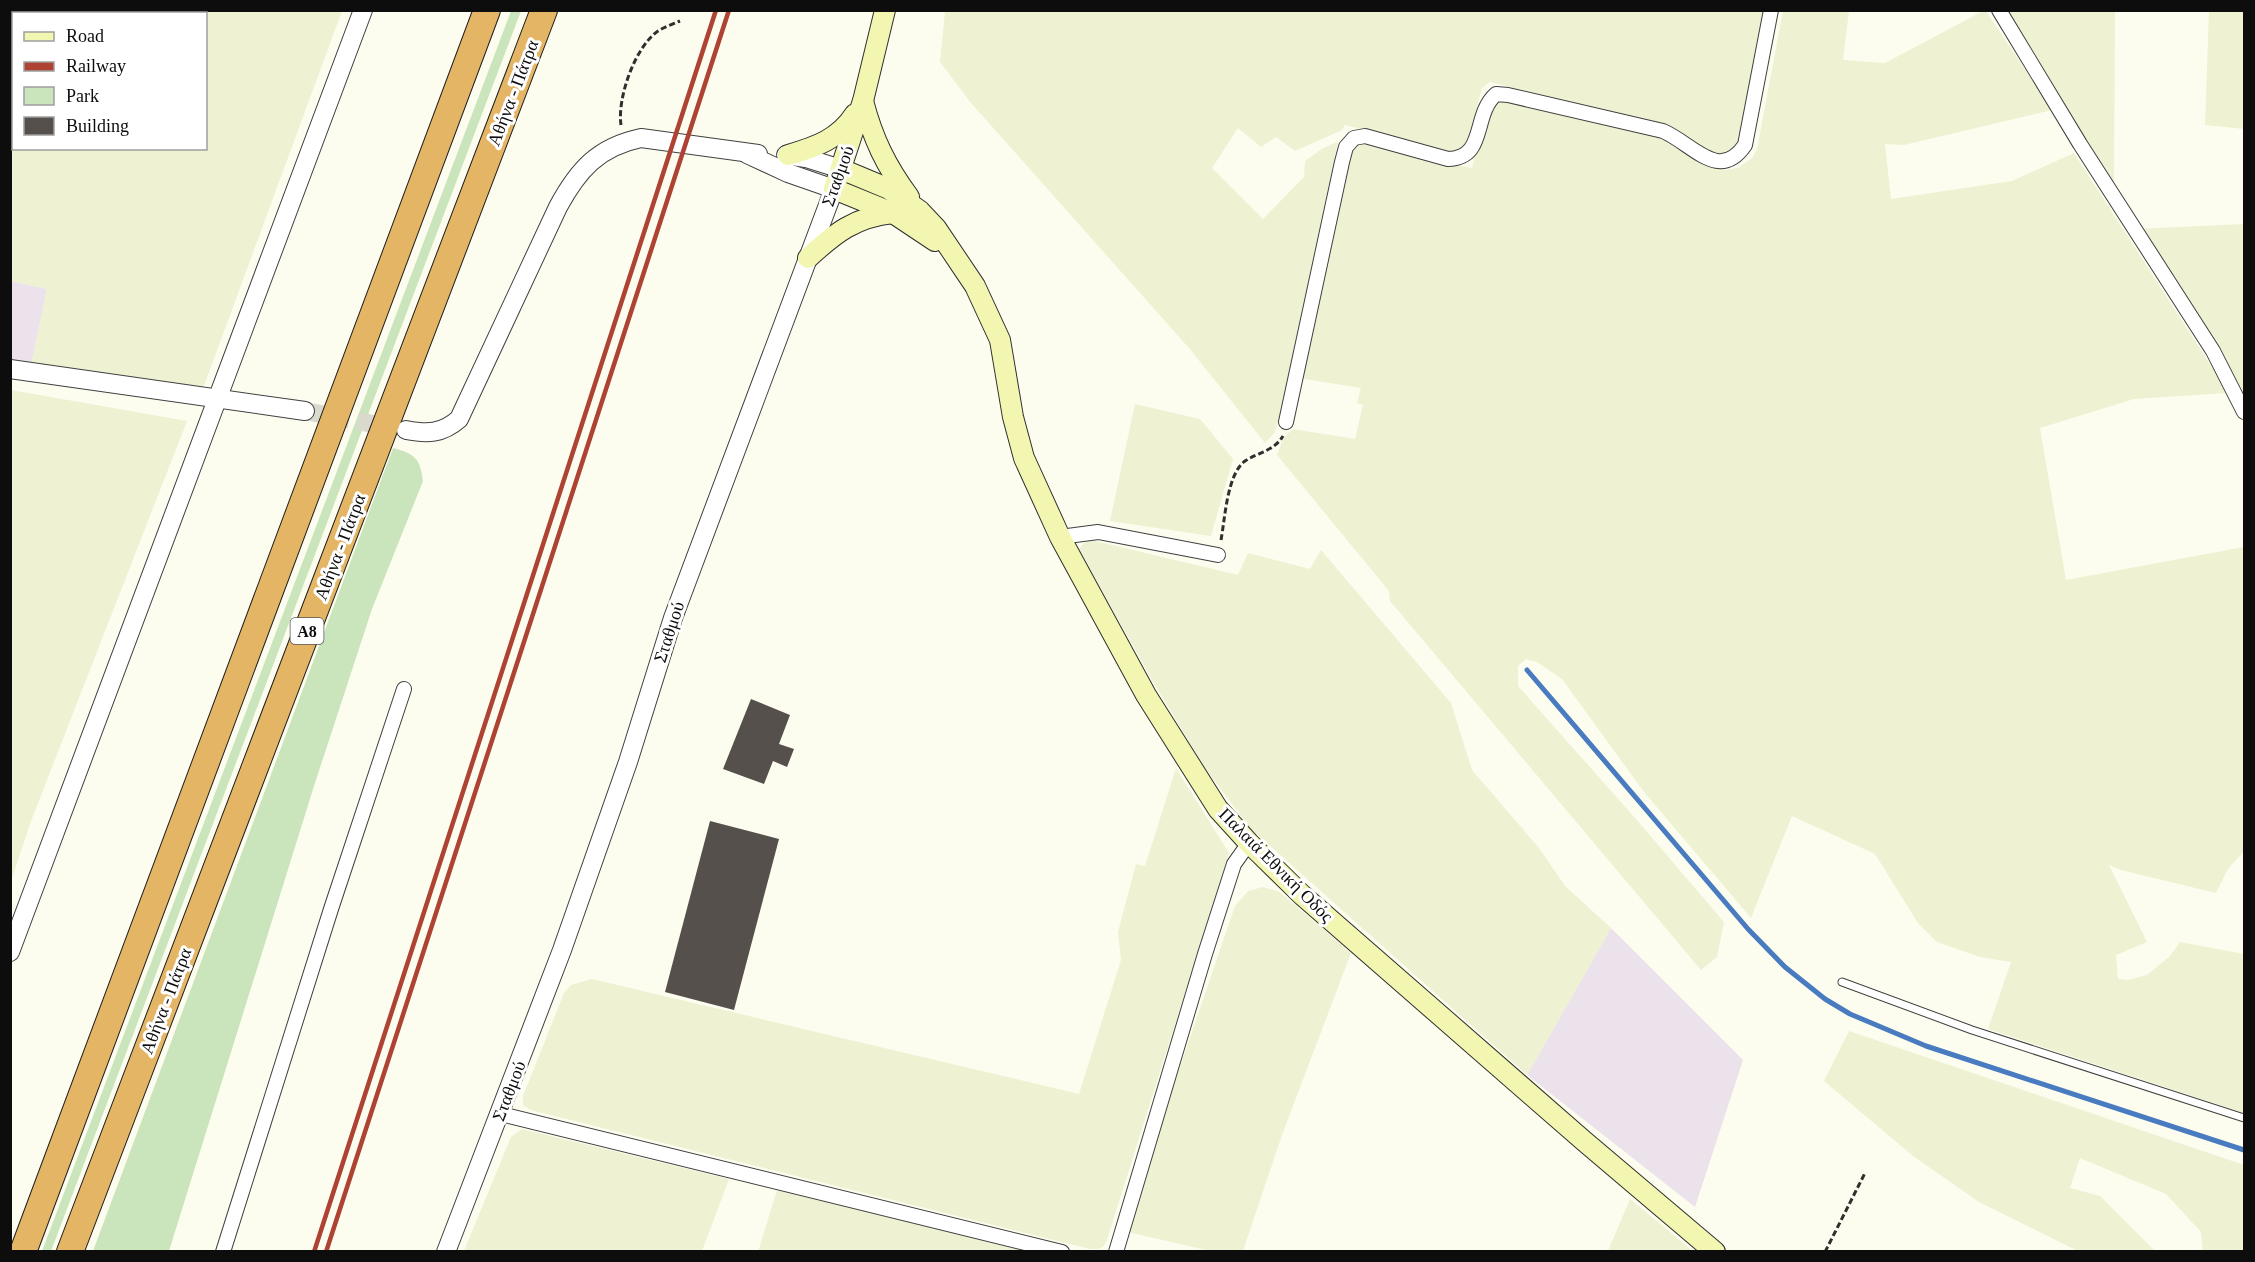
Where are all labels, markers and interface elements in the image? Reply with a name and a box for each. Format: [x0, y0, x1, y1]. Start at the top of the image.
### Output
legend [12, 12, 207, 150]
text: Road [66, 26, 104, 46]
street label: Αθήνα - Πάτρα [484, 37, 543, 149]
text: Railway [66, 56, 126, 76]
text: Park [66, 86, 99, 106]
text: Building [66, 116, 129, 136]
street label: Σταθμού [818, 143, 858, 209]
street label: Αθήνα - Πάτρα [311, 491, 370, 603]
street label: Σταθμού [650, 599, 688, 665]
road number: Α8 [290, 618, 324, 644]
street label: Παλαιά Εθνική Οδός [1215, 804, 1337, 926]
street label: Αθήνα - Πάτρα [137, 945, 196, 1057]
street label: Σταθμού [488, 1058, 530, 1124]

